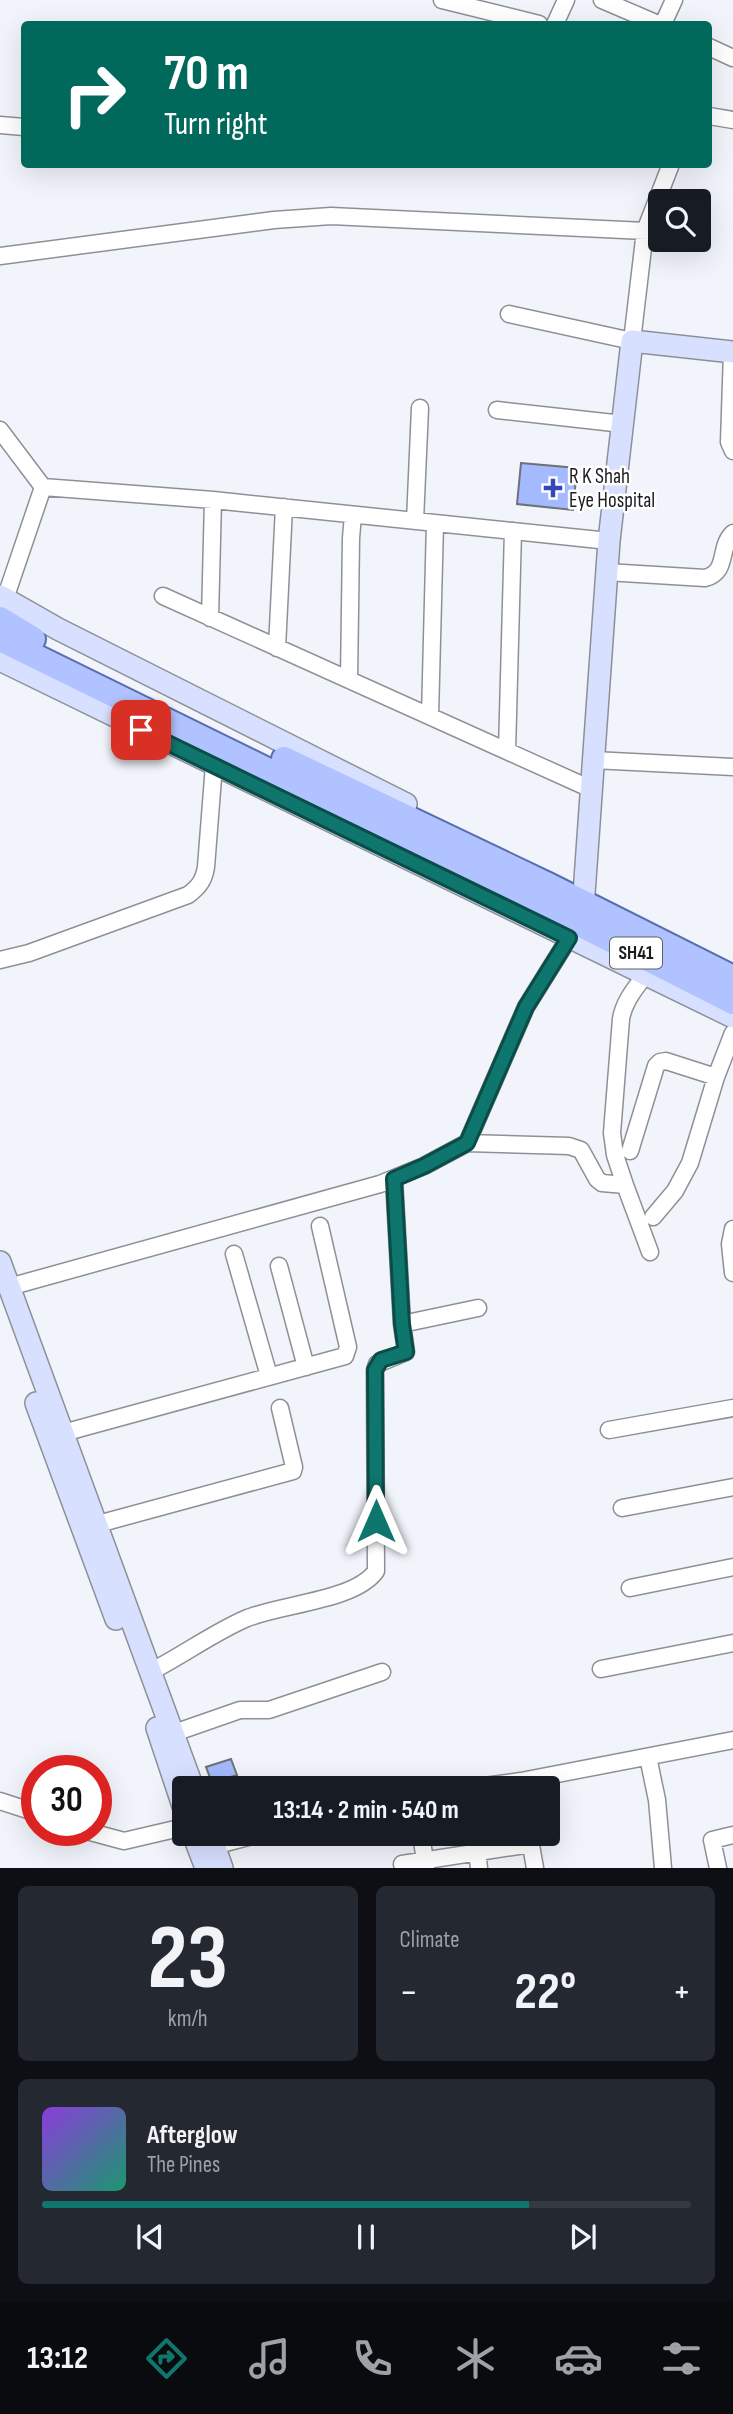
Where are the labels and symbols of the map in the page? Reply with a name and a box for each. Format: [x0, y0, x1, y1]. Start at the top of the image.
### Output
place label: R K Shah Eye Hospital [569, 464, 655, 513]
marker: R K Shah Eye Hospital [543, 478, 563, 498]
pin [111, 700, 171, 760]
road number: SH41 [610, 937, 662, 968]
position arrow [339, 1484, 413, 1558]
speed limit sign: 30 [21, 1755, 112, 1846]

